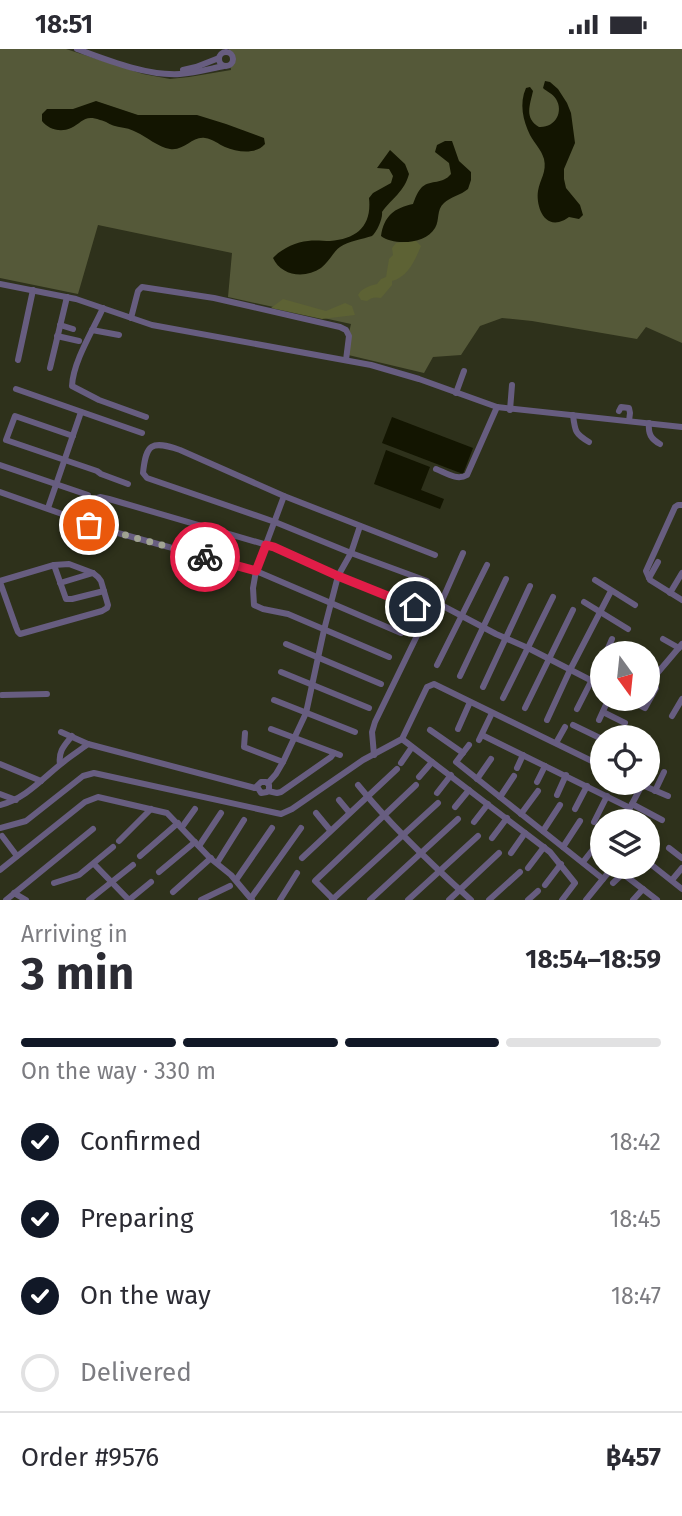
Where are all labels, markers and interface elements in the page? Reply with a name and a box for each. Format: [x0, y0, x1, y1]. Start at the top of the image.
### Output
text: 18:51 [35, 9, 93, 40]
pin [59, 495, 119, 555]
icon: bag [70, 506, 108, 544]
courier [170, 522, 240, 592]
icon: bike [186, 538, 224, 576]
pin [385, 577, 445, 637]
icon: home [396, 588, 434, 626]
north arrow [590, 641, 660, 711]
map controls [590, 641, 660, 879]
button: locate [590, 725, 660, 795]
button: layers [590, 809, 660, 879]
text: Arriving in [21, 920, 128, 948]
text: 18:54–18:59 [525, 944, 661, 975]
text: 3 min [21, 946, 134, 1001]
text: On the way · 330 m [21, 1057, 216, 1085]
icon: check [21, 1123, 59, 1161]
text: Confirmed [80, 1126, 201, 1157]
text: 18:42 [610, 1128, 661, 1156]
icon: check [21, 1200, 59, 1238]
text: Preparing [80, 1203, 193, 1234]
text: 18:45 [609, 1205, 661, 1233]
icon: check [21, 1277, 59, 1315]
text: On the way [80, 1280, 211, 1311]
text: 18:47 [611, 1282, 661, 1310]
text: Delivered [80, 1357, 192, 1388]
text: Order #9576 [21, 1442, 159, 1473]
text: ฿457 [606, 1442, 661, 1473]

